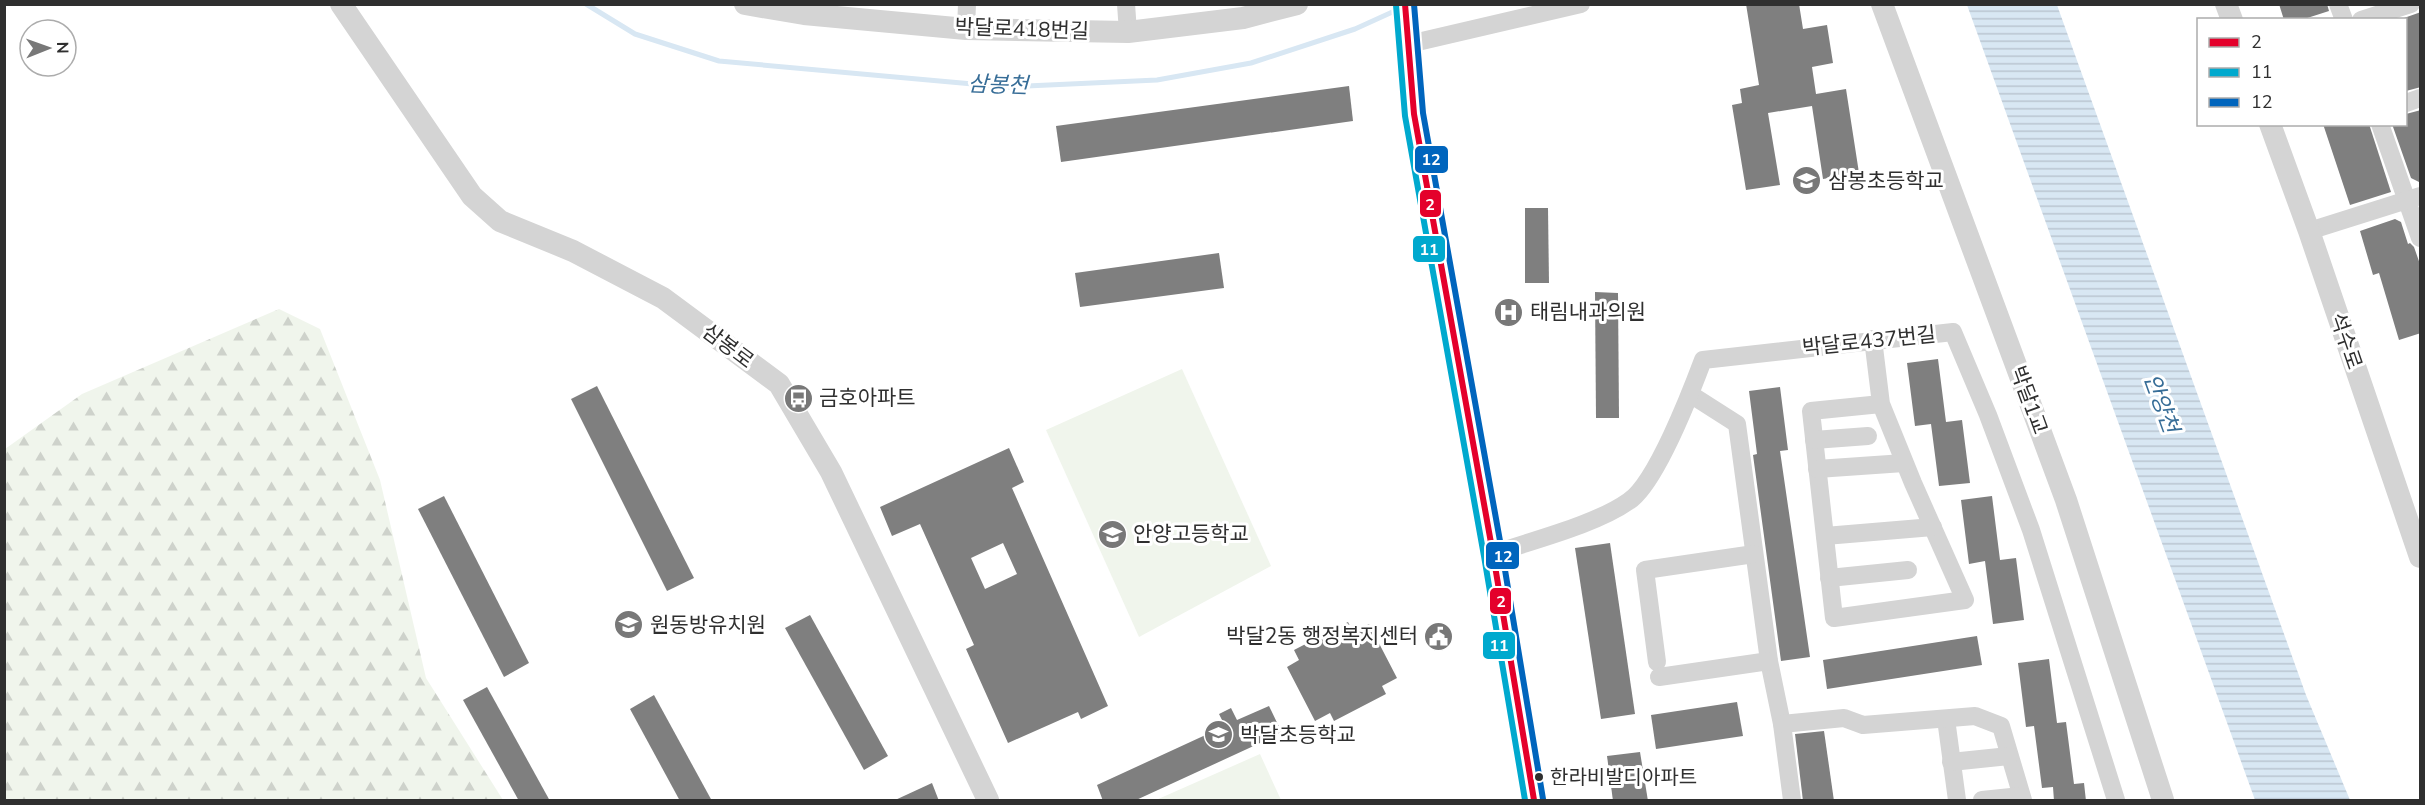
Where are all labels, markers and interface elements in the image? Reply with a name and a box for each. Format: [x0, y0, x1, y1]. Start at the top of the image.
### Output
street label: 박달로418번길 [954, 13, 1090, 45]
north arrow [18, 18, 78, 78]
legend [2197, 18, 2407, 126]
text: 2 [2251, 30, 2262, 54]
text: N [51, 42, 73, 54]
text: 11 [2251, 60, 2273, 84]
water label: 삼봉천 [967, 69, 1032, 101]
text: 12 [2251, 90, 2273, 114]
line badge: 12 [1414, 145, 1449, 174]
text: 12 [1421, 149, 1441, 171]
school or university icon: 삼봉초등학교 [1791, 165, 1823, 197]
place label: 삼봉초등학교 [1828, 167, 1944, 195]
line badge: 2 [1419, 189, 1442, 218]
text: 2 [1425, 194, 1435, 216]
line badge: 11 [1412, 235, 1446, 263]
text: 11 [1419, 239, 1439, 261]
hospital icon: 태림내과의원 [1493, 296, 1525, 328]
place label: 태림내과의원 [1530, 298, 1646, 326]
street label: 석수로 [2323, 309, 2369, 373]
street label: 삼봉로 [696, 317, 760, 375]
street label: 박달로437번길 [1801, 320, 1937, 362]
street label: 박달1교 [2004, 362, 2054, 438]
water label: 안양천 [2137, 370, 2186, 440]
bus stop icon: 금호아파트 [782, 382, 814, 414]
place label: 금호아파트 [819, 384, 916, 412]
school or university icon: 안양고등학교 [1096, 518, 1128, 550]
place label: 안양고등학교 [1133, 520, 1249, 548]
line badge: 12 [1485, 541, 1520, 570]
text: 12 [1493, 546, 1513, 568]
line badge: 2 [1489, 587, 1512, 615]
text: 2 [1496, 591, 1506, 613]
school or university icon: 원동방유치원 [613, 609, 645, 641]
place label: 원동방유치원 [650, 611, 766, 639]
public building icon: 박달2동 행정복지센터 [1423, 620, 1455, 652]
place label: 박달2동 행정복지센터 [1226, 622, 1418, 650]
line badge: 11 [1482, 631, 1516, 660]
text: 11 [1489, 635, 1509, 657]
school or university icon: 박달초등학교 [1203, 719, 1235, 751]
place label: 박달초등학교 [1240, 721, 1356, 749]
place label: 한라비발디아파트 [1550, 764, 1697, 791]
marker: 한라비발디아파트 [1533, 771, 1545, 783]

